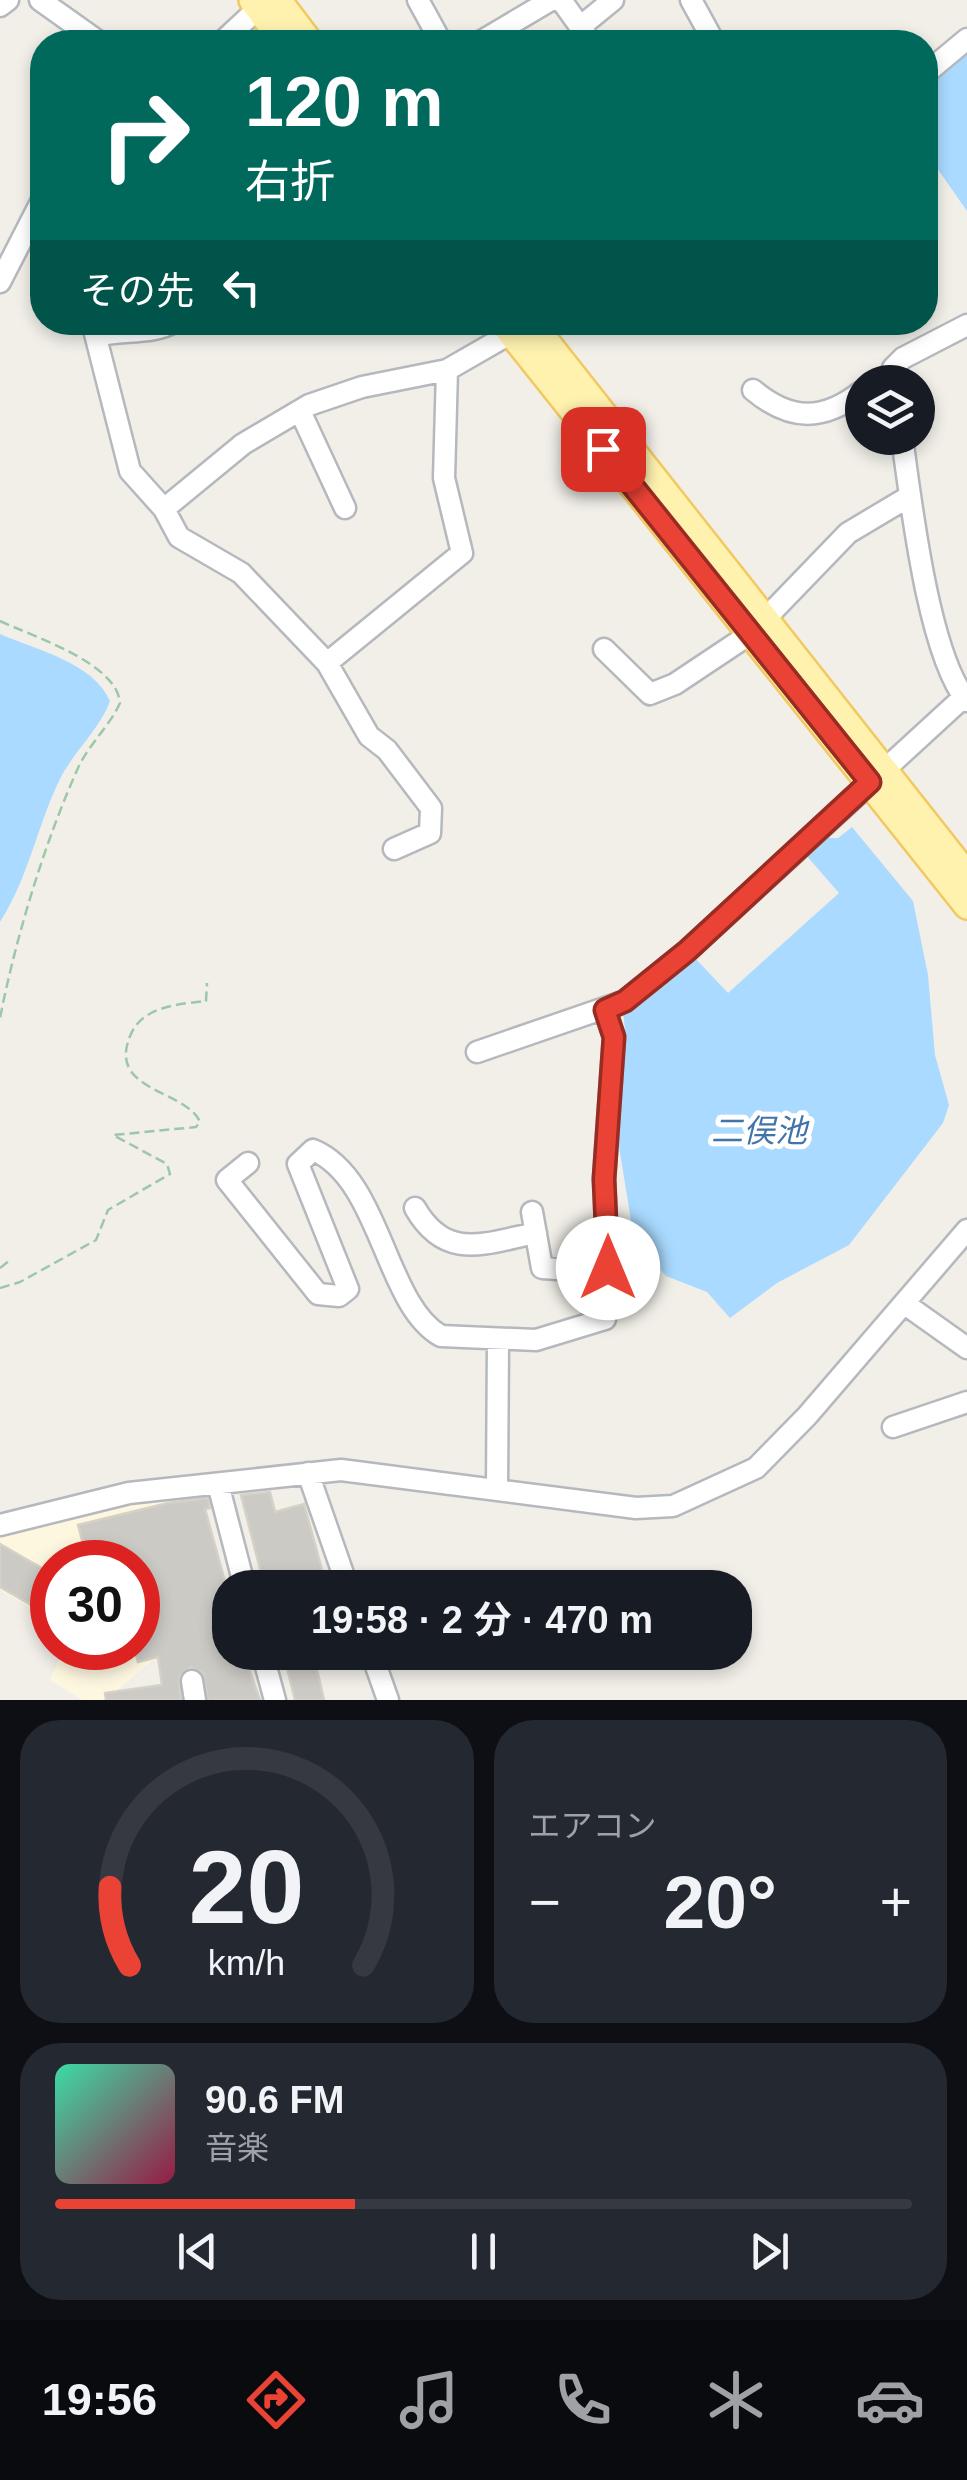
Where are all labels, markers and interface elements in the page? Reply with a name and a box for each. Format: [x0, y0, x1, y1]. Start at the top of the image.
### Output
text: 120 m [245, 63, 443, 141]
icon: right [80, 70, 210, 200]
text: 右折 [245, 156, 335, 207]
icon: left [214, 260, 269, 315]
text: その先 [80, 270, 194, 312]
map controls [845, 365, 935, 455]
button: layers [845, 365, 935, 455]
pin [561, 407, 646, 492]
icon: arrive [576, 422, 631, 477]
water label: 二俣池 [711, 1113, 810, 1149]
position arrow [556, 1216, 660, 1320]
speed limit sign: 30 [30, 1540, 160, 1670]
text: 19:58 · 2 分 · 470 m [311, 1599, 653, 1641]
text: エアコン [529, 1808, 657, 1844]
text: 20 [189, 1829, 305, 1945]
text: 20° [664, 1860, 777, 1944]
text: − [529, 1871, 561, 1933]
text: + [880, 1871, 912, 1933]
text: km/h [208, 1943, 285, 1983]
text: 90.6 FM [205, 2079, 344, 2121]
text: 音楽 [205, 2130, 269, 2166]
icon: previous [170, 2224, 225, 2279]
icon: pause [456, 2224, 511, 2279]
icon: next [742, 2224, 797, 2279]
icon: directions [241, 2365, 311, 2435]
icon: music [394, 2365, 464, 2435]
icon: phone [548, 2365, 618, 2435]
icon: climate [701, 2365, 771, 2435]
icon: car [855, 2365, 925, 2435]
text: 19:56 [42, 2374, 157, 2425]

